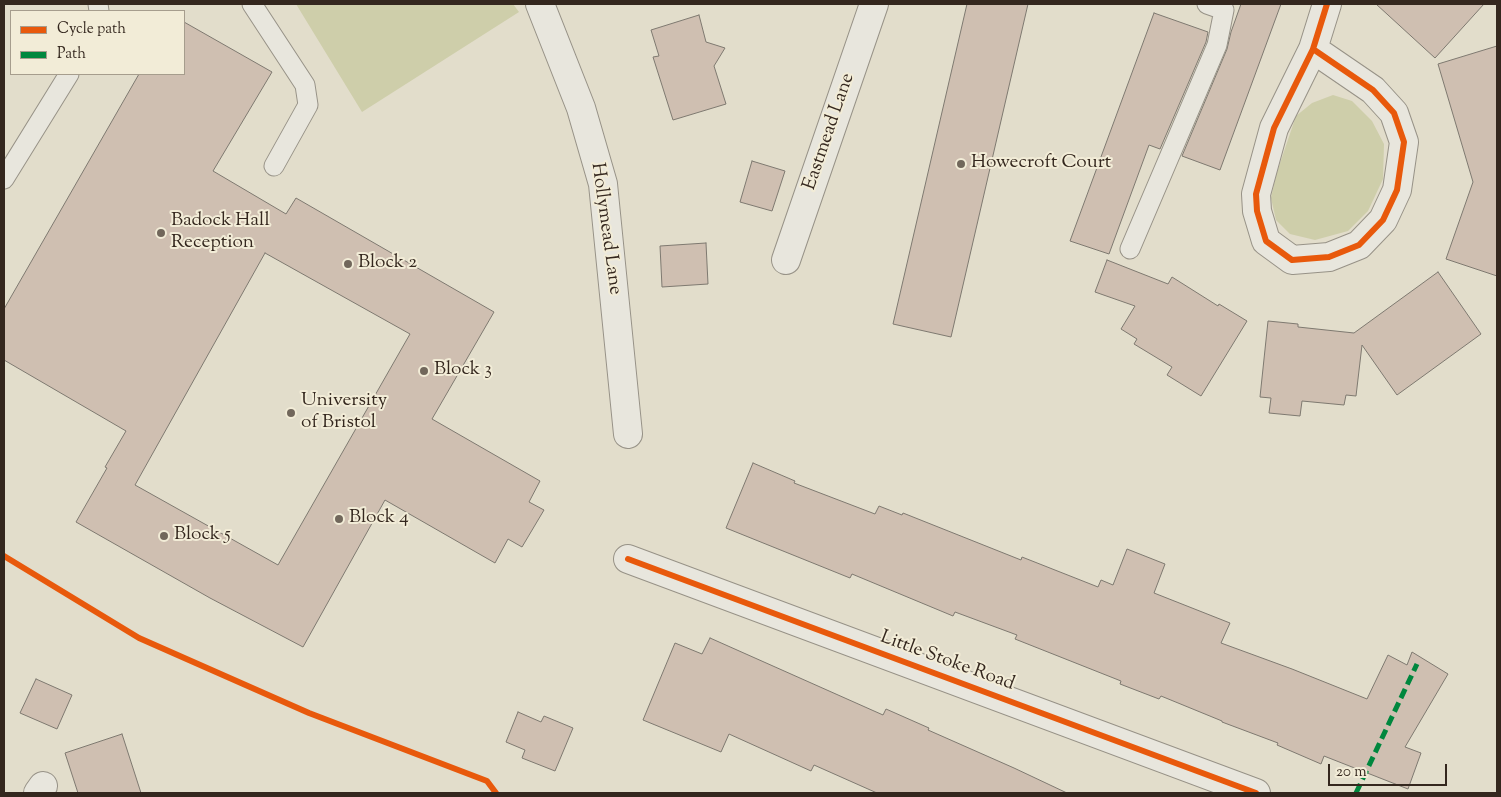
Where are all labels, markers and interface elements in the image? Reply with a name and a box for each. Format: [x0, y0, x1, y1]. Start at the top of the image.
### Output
legend [10, 10, 185, 75]
text: Cycle path [57, 19, 126, 40]
text: Path [57, 44, 86, 65]
street label: Eastmead Lane [799, 71, 861, 193]
place label: Howecroft Court [971, 153, 1111, 175]
marker: Howecroft Court [955, 158, 967, 170]
street label: Hollymead Lane [584, 162, 626, 296]
place label: Badock Hall Reception [171, 211, 270, 255]
marker: Badock Hall Reception [155, 227, 167, 239]
place label: Block 2 [358, 253, 417, 275]
marker: Block 2 [342, 258, 354, 270]
place label: Block 3 [434, 360, 492, 382]
marker: Block 3 [418, 365, 430, 377]
place label: University of Bristol [301, 391, 387, 435]
marker: University of Bristol [285, 407, 297, 419]
place label: Block 4 [349, 508, 409, 530]
marker: Block 4 [333, 513, 345, 525]
place label: Block 5 [174, 525, 231, 547]
marker: Block 5 [158, 530, 170, 542]
street label: Little Stoke Road [877, 627, 1017, 697]
scale bar [1331, 754, 1450, 786]
text: 20 m [1336, 762, 1367, 783]

